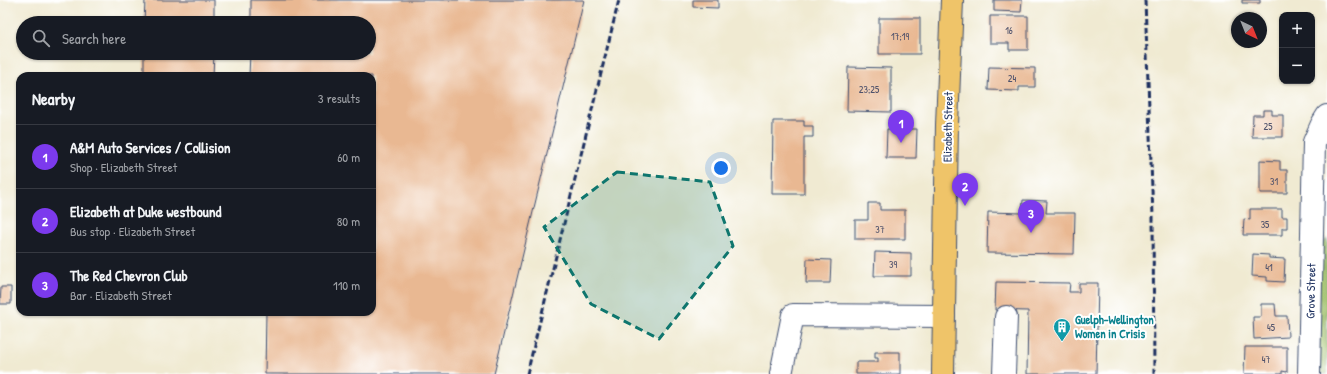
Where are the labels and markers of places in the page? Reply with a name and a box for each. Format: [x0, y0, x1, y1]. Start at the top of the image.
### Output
pin: 1 [888, 110, 914, 143]
pin: 2 [952, 173, 978, 206]
pin: 3 [1018, 200, 1044, 233]
place label: Guelph-Wellington Women in Crisis [1075, 311, 1154, 342]
building icon: Guelph-Wellington Women in Crisis [1052, 317, 1072, 342]

